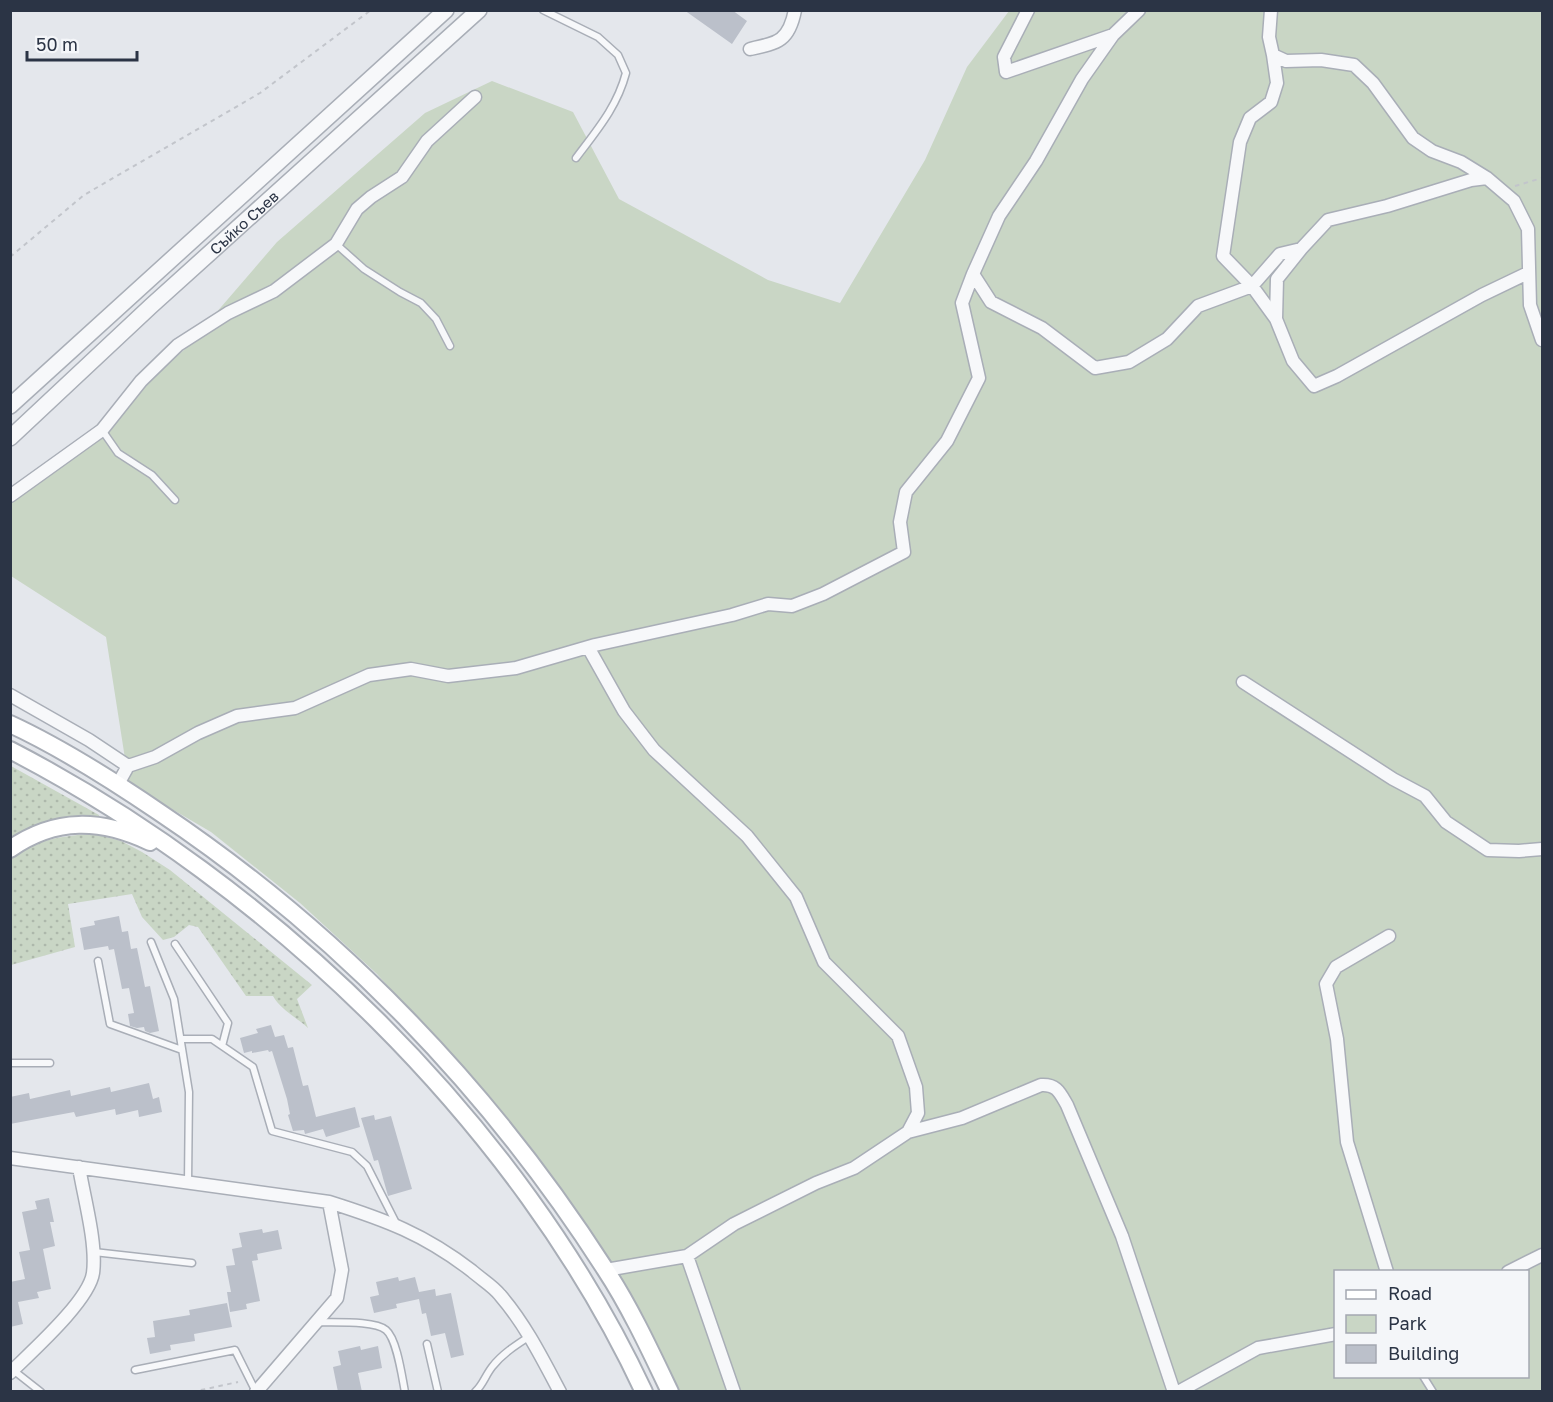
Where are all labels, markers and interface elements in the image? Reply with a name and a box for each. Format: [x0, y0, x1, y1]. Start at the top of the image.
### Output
scale bar [27, 24, 136, 62]
text: 50 m [36, 33, 78, 55]
street label: Съйко Съев [206, 187, 282, 258]
legend [1334, 1270, 1529, 1378]
text: Road [1388, 1282, 1432, 1304]
text: Park [1388, 1312, 1427, 1334]
text: Building [1388, 1342, 1459, 1364]

